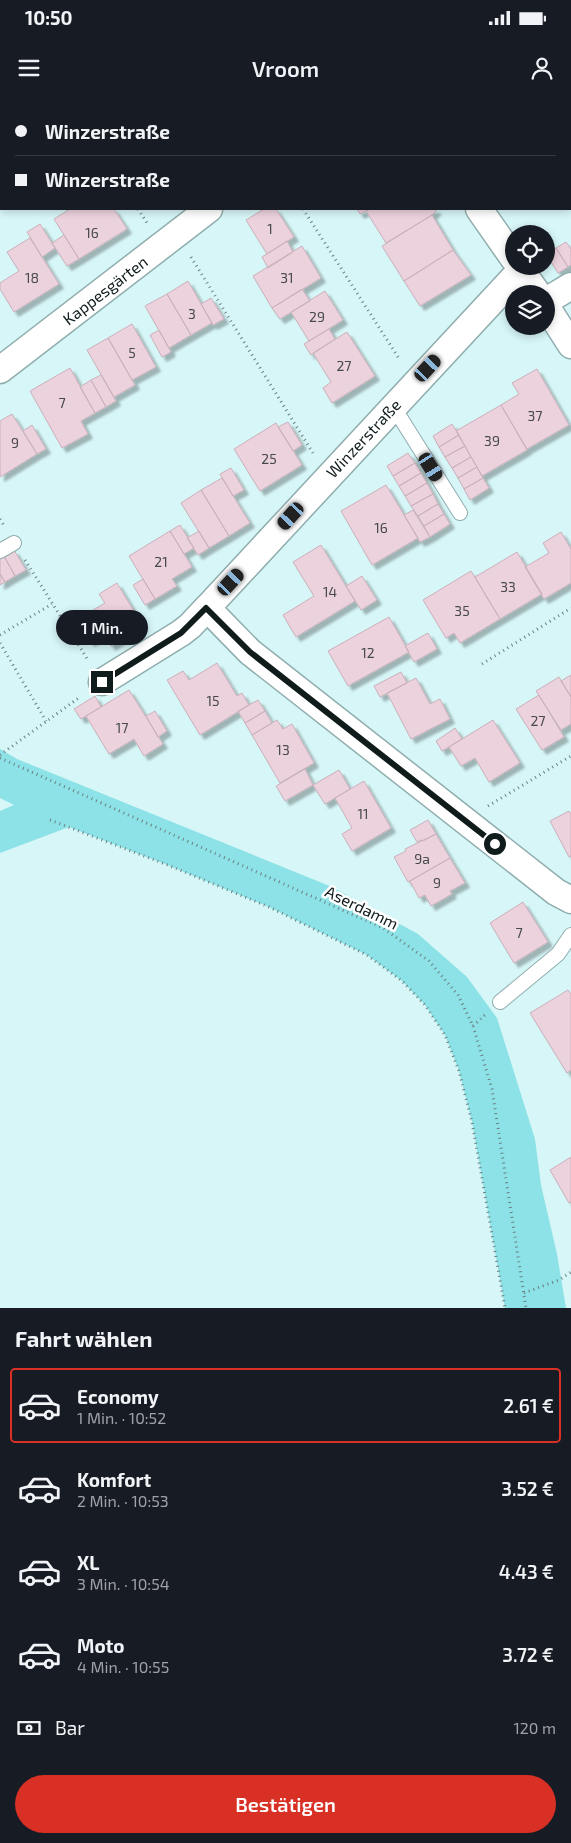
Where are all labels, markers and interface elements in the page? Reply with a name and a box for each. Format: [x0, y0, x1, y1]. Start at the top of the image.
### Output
text: 10:50 [25, 6, 73, 29]
icon: menu [15, 54, 43, 82]
icon: person [528, 54, 556, 82]
text: Vroom [252, 55, 319, 81]
text: Winzerstraße [45, 120, 170, 143]
text: Winzerstraße [45, 168, 170, 191]
house number: 1 [267, 220, 273, 237]
house number: 16 [85, 224, 99, 241]
map controls [505, 225, 555, 335]
button: locate [505, 225, 555, 275]
street label: Kappesgärten [59, 251, 151, 328]
house number: 18 [25, 269, 39, 286]
house number: 31 [280, 269, 294, 286]
button: layers [505, 285, 555, 335]
house number: 3 [188, 305, 196, 322]
house number: 29 [309, 308, 325, 325]
house number: 5 [128, 344, 136, 361]
car [412, 352, 443, 384]
house number: 27 [336, 357, 352, 374]
house number: 7 [58, 394, 66, 411]
street label: Winzerstraße [322, 395, 404, 481]
house number: 37 [528, 407, 542, 424]
house number: 39 [484, 432, 500, 449]
house number: 9 [11, 434, 19, 451]
house number: 25 [261, 450, 277, 467]
car [416, 450, 445, 484]
car [275, 500, 306, 532]
house number: 16 [374, 519, 388, 536]
house number: 21 [154, 553, 168, 570]
car [215, 566, 246, 598]
house number: 33 [500, 578, 516, 595]
house number: 14 [323, 583, 337, 600]
house number: 35 [454, 602, 470, 619]
callout: 1 Min. [56, 610, 148, 644]
text: 1 Min. [81, 618, 123, 637]
house number: 12 [361, 644, 375, 661]
route end [91, 671, 113, 693]
house number: 15 [206, 692, 220, 709]
house number: 27 [530, 712, 546, 729]
house number: 17 [116, 719, 128, 736]
house number: 13 [276, 741, 290, 758]
house number: 11 [357, 805, 369, 822]
route start [484, 833, 506, 855]
house number: 9a [414, 850, 430, 867]
house number: 9 [433, 874, 441, 891]
street label: Aserdamm [322, 881, 402, 933]
house number: 7 [515, 924, 523, 941]
text: Fahrt wählen [15, 1325, 153, 1351]
icon: car [17, 1383, 62, 1428]
text: Economy [77, 1385, 159, 1408]
text: 2.61 € [503, 1394, 554, 1417]
text: 1 Min. · 10:52 [77, 1408, 166, 1427]
icon: car [17, 1466, 62, 1511]
text: Komfort [77, 1468, 151, 1491]
text: 3.52 € [501, 1477, 554, 1500]
text: 2 Min. · 10:53 [77, 1491, 169, 1510]
icon: car [17, 1549, 62, 1594]
text: XL [77, 1551, 99, 1574]
text: 4.43 € [499, 1560, 554, 1583]
text: 3 Min. · 10:54 [77, 1574, 170, 1593]
icon: car [17, 1632, 62, 1677]
text: Moto [77, 1634, 125, 1657]
text: 3.72 € [502, 1643, 554, 1666]
text: 4 Min. · 10:55 [77, 1657, 169, 1676]
icon: cash [15, 1714, 43, 1742]
text: Bar [55, 1716, 85, 1739]
text: 120 m [513, 1718, 556, 1737]
button: Bestätigen [15, 1775, 556, 1833]

